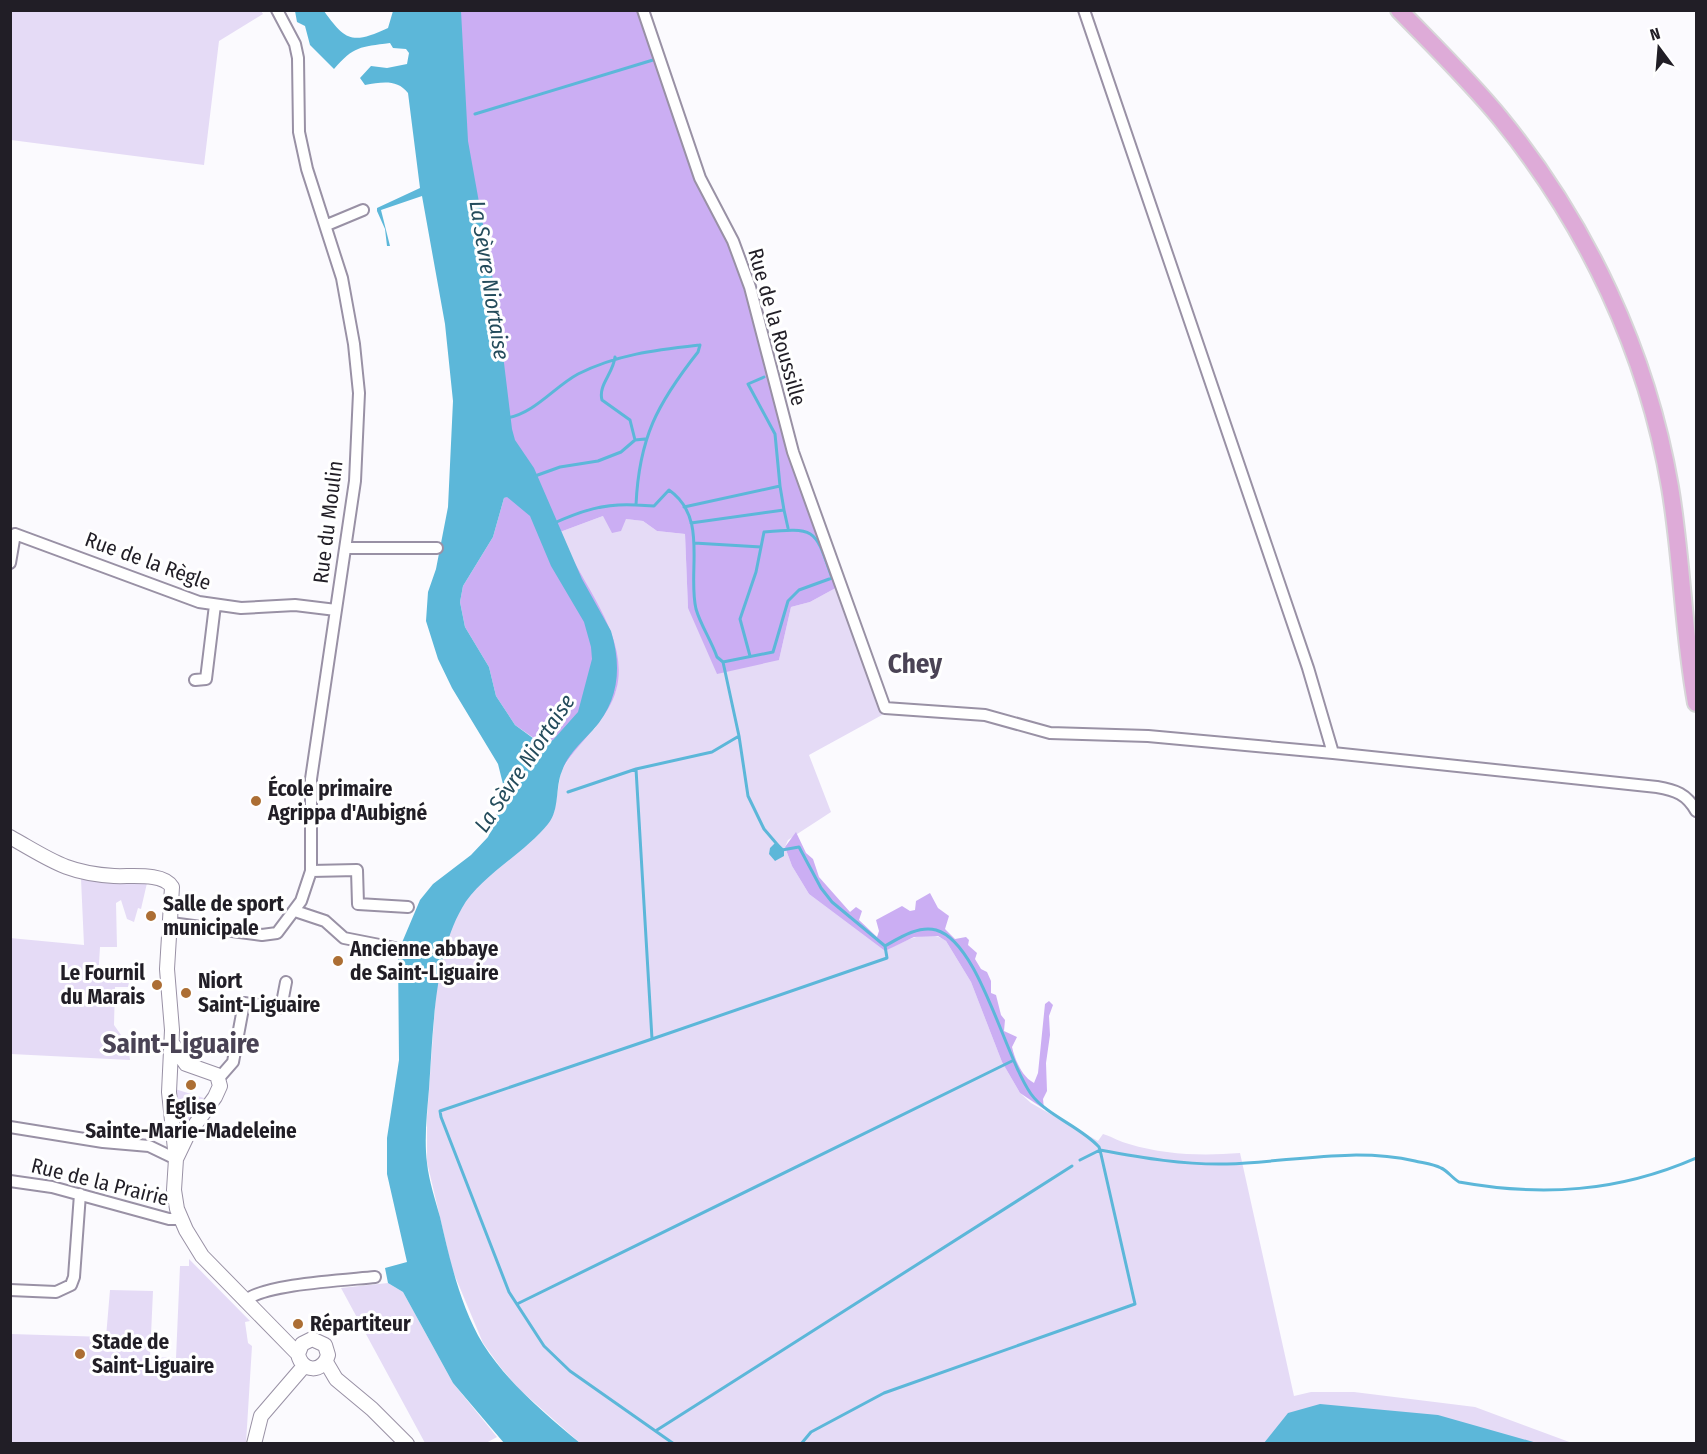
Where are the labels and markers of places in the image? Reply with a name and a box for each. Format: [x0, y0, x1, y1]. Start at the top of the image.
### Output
place label: École primaire Agrippa d'Aubigné [267, 775, 428, 826]
marker: École primaire Agrippa d'Aubigné [249, 794, 263, 808]
place label: Salle de sport municipale [163, 891, 284, 941]
marker: Salle de sport municipale [144, 909, 158, 923]
place label: Ancienne abbaye de Saint-Liguaire [349, 936, 499, 986]
marker: Ancienne abbaye de Saint-Liguaire [331, 954, 345, 968]
place label: Le Fournil du Marais [60, 960, 145, 1010]
place label: Niort Saint-Liguaire [198, 968, 321, 1018]
marker: Le Fournil du Marais [150, 978, 164, 992]
marker: Niort Saint-Liguaire [179, 986, 193, 1000]
marker: Église Sainte-Marie-Madeleine [184, 1078, 198, 1092]
place label: Église Sainte-Marie-Madeleine [85, 1093, 297, 1144]
place label: Répartiteur [310, 1311, 411, 1337]
marker: Répartiteur [291, 1317, 305, 1331]
place label: Stade de Saint-Liguaire [92, 1329, 215, 1379]
marker: Stade de Saint-Liguaire [73, 1347, 87, 1361]

